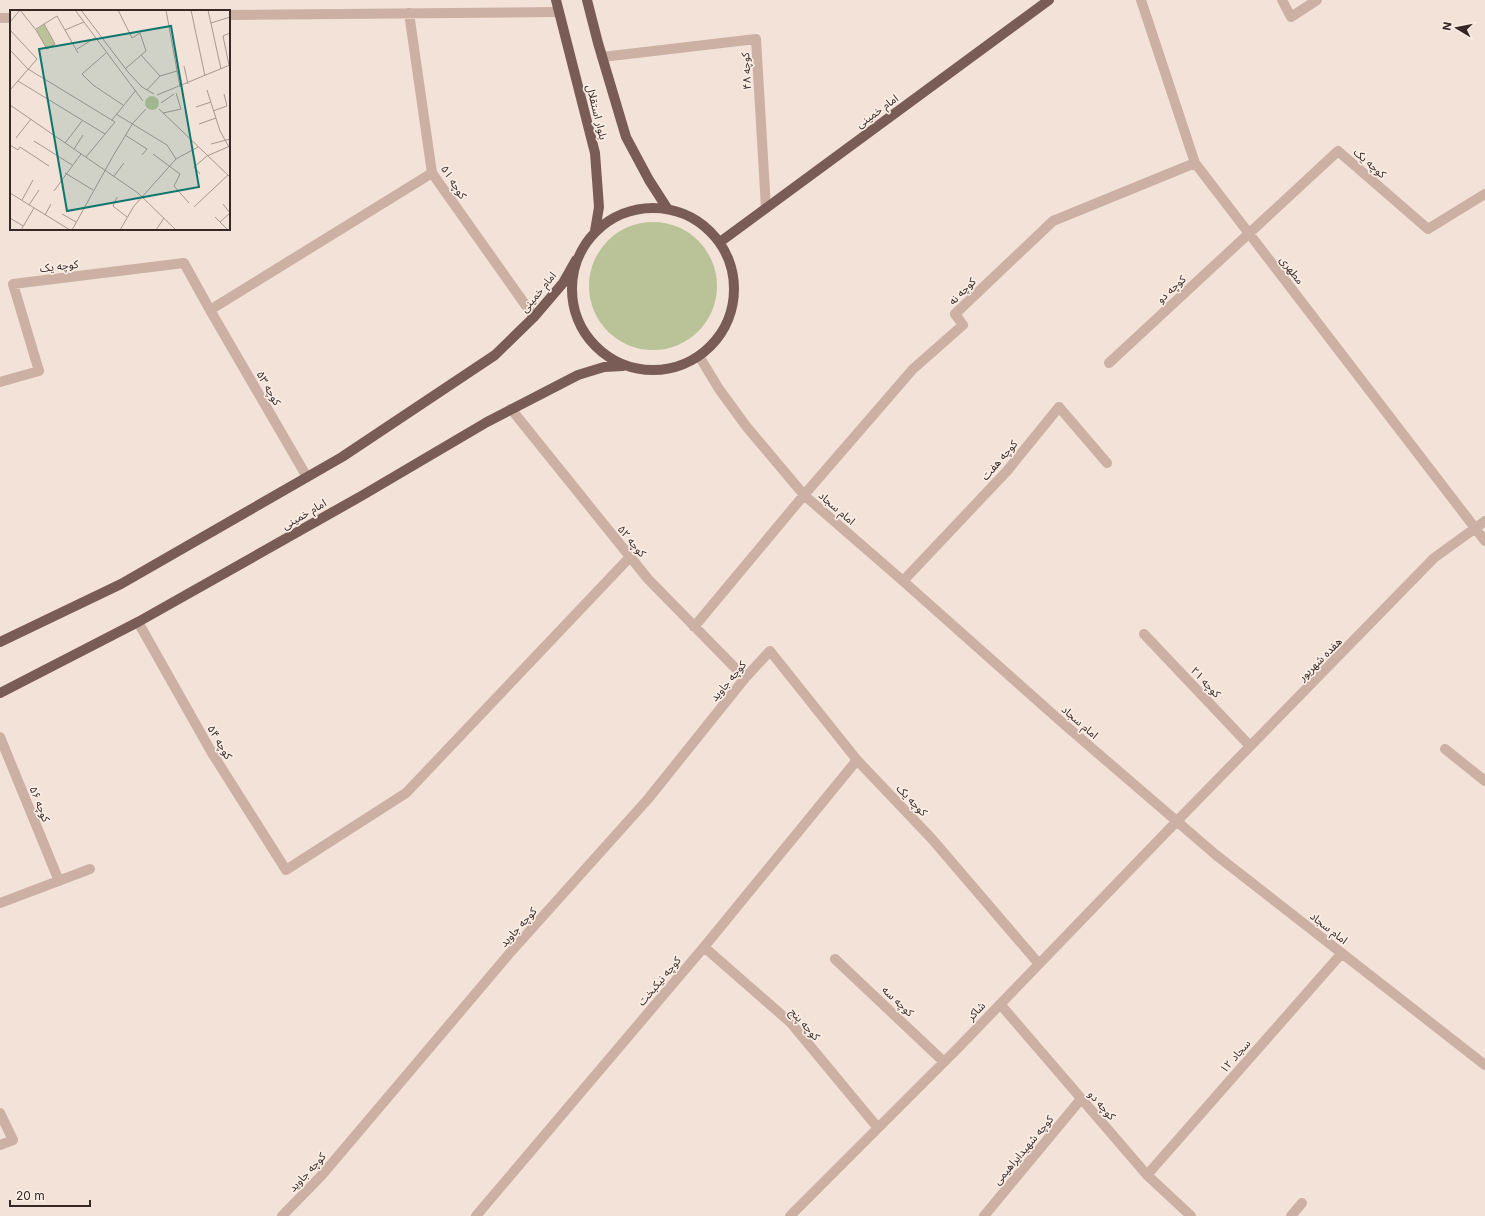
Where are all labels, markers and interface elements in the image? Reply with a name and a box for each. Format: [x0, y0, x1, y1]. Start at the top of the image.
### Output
north arrow [1437, 8, 1477, 48]
inset map [10, 10, 230, 230]
text: N [1440, 21, 1455, 32]
street label: کوچه ۴۸ [738, 52, 755, 90]
street label: بلوار استقلال [583, 83, 611, 141]
street label: امام خمینی [853, 91, 901, 132]
street label: کوچه یک [1350, 145, 1390, 182]
street label: کوچه ۵۱ [437, 163, 470, 202]
street label: مطهری [1277, 253, 1307, 287]
street label: کوچه یک [39, 257, 80, 276]
street label: امام خمینی [517, 269, 560, 316]
street label: کوچه دو [1153, 272, 1190, 307]
street label: کوچه نه [945, 274, 980, 308]
street label: کوچه ۵۳ [253, 368, 285, 409]
street label: کوچه هفت [978, 437, 1021, 484]
street label: امام سجاد [815, 488, 858, 529]
street label: امام خمینی [279, 496, 329, 533]
street label: کوچه ۵۲ [614, 522, 650, 561]
street label: هفده شهریور [1295, 634, 1345, 684]
street label: کوچه جاوید [707, 658, 750, 705]
street label: کوچه ۲۱ [1187, 664, 1224, 701]
street label: امام سجاد [1058, 702, 1101, 743]
street label: کوچه ۵۴ [204, 722, 236, 762]
street label: کوچه یک [893, 781, 931, 820]
street label: کوچه ۵۶ [26, 784, 54, 825]
street label: کوچه جاوید [497, 904, 540, 950]
street label: امام سجاد [1307, 909, 1351, 948]
street label: کوچه نیکبخت [634, 953, 685, 1009]
street label: کوچه سه [878, 983, 917, 1020]
street label: شاکر [963, 998, 988, 1024]
street label: کوچه پنج [786, 1005, 824, 1044]
street label: سجاد ۱۲ [1217, 1036, 1254, 1076]
street label: کوچه دو [1085, 1087, 1119, 1124]
street label: کوچه شهیدایراهیمی [990, 1112, 1057, 1188]
street label: کوچه جاوید [285, 1149, 330, 1195]
scale bar [10, 1182, 90, 1208]
text: 20 m [16, 1188, 45, 1203]

